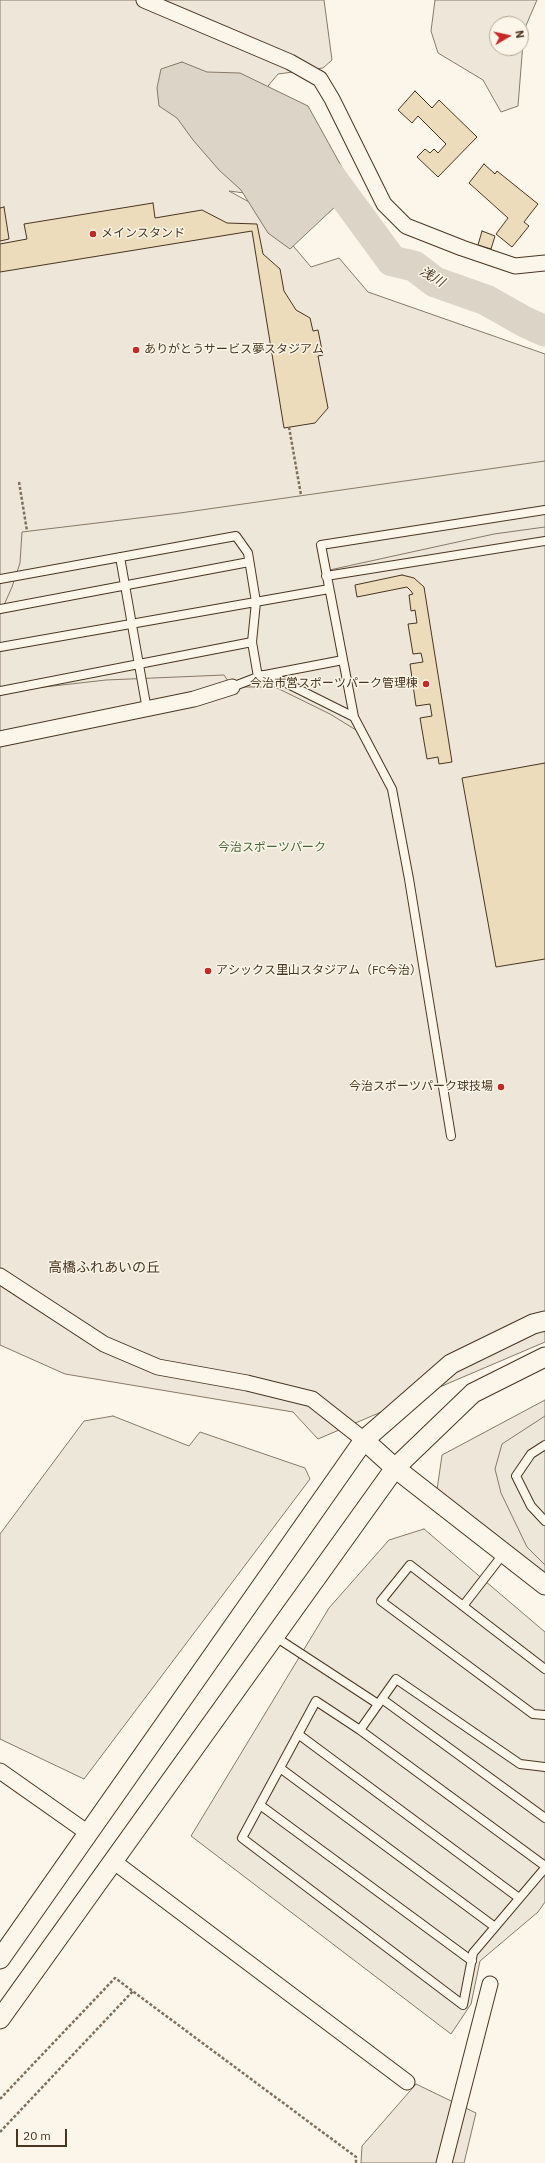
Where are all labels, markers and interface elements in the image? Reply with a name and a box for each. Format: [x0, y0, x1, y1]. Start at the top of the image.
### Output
north arrow [489, 16, 529, 56]
text: N [512, 29, 527, 39]
place label: メインスタンド [101, 227, 185, 241]
marker: メインスタンド [88, 229, 98, 239]
water label: 浅川 [417, 264, 447, 290]
place label: ありがとうサービス夢スタジアム [144, 343, 324, 357]
marker: ありがとうサービス夢スタジアム [131, 345, 141, 355]
place label: 今治市営スポーツパーク管理棟 [250, 677, 418, 691]
marker: 今治市営スポーツパーク管理棟 [421, 679, 431, 689]
park label: 今治スポーツパーク [218, 841, 326, 855]
place label: アシックス里山スタジアム（FC今治） [216, 964, 422, 978]
marker: アシックス里山スタジアム（FC今治） [203, 966, 213, 976]
place label: 今治スポーツパーク球技場 [349, 1080, 493, 1094]
marker: 今治スポーツパーク球技場 [496, 1082, 506, 1092]
district label: 高橋ふれあいの丘 [48, 1260, 160, 1276]
scale bar [18, 2121, 69, 2147]
text: 20 m [23, 2128, 51, 2143]

